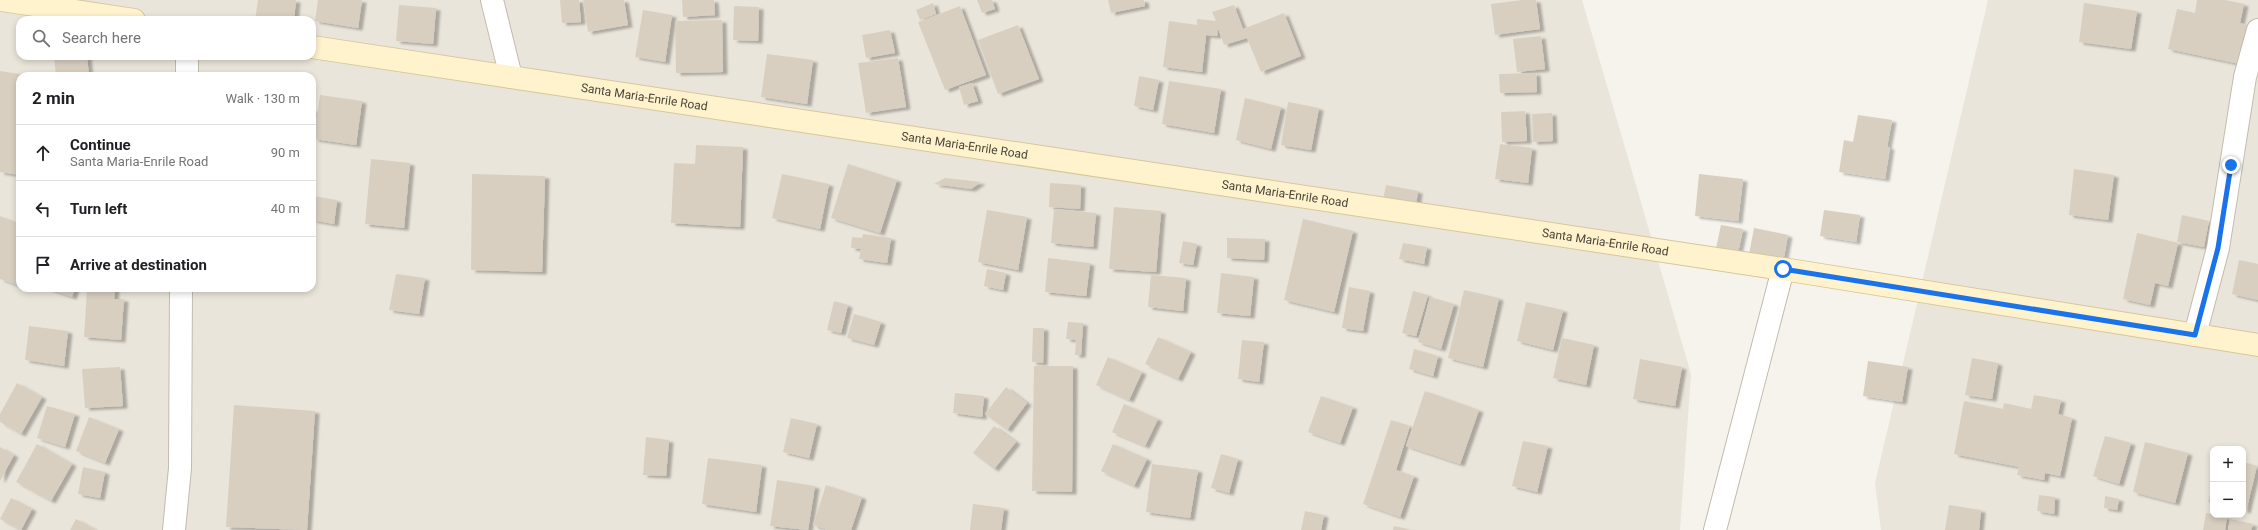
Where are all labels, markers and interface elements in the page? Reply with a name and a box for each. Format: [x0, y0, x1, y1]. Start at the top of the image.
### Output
search box [16, 16, 316, 60]
icon: search [30, 27, 52, 49]
text: Search here [62, 29, 141, 47]
street label: Santa Maria-Enrile Road [580, 81, 709, 114]
text: 2 min [32, 88, 75, 108]
text: Walk · 130 m [225, 91, 300, 106]
street label: Santa Maria-Enrile Road [900, 129, 1029, 162]
text: Continue [70, 136, 131, 154]
icon: ahead [32, 142, 54, 164]
text: 90 m [271, 145, 300, 160]
text: Santa Maria-Enrile Road [70, 154, 208, 169]
route end [2222, 156, 2240, 174]
street label: Santa Maria-Enrile Road [1221, 177, 1349, 210]
icon: left [32, 198, 54, 220]
text: Turn left [70, 200, 127, 218]
text: 40 m [271, 201, 300, 216]
street label: Santa Maria-Enrile Road [1541, 226, 1670, 259]
icon: arrive [32, 254, 54, 276]
text: Arrive at destination [70, 256, 207, 274]
route start [1774, 260, 1792, 278]
map controls [2210, 446, 2246, 518]
button: + [2210, 446, 2246, 482]
button: − [2210, 482, 2246, 518]

